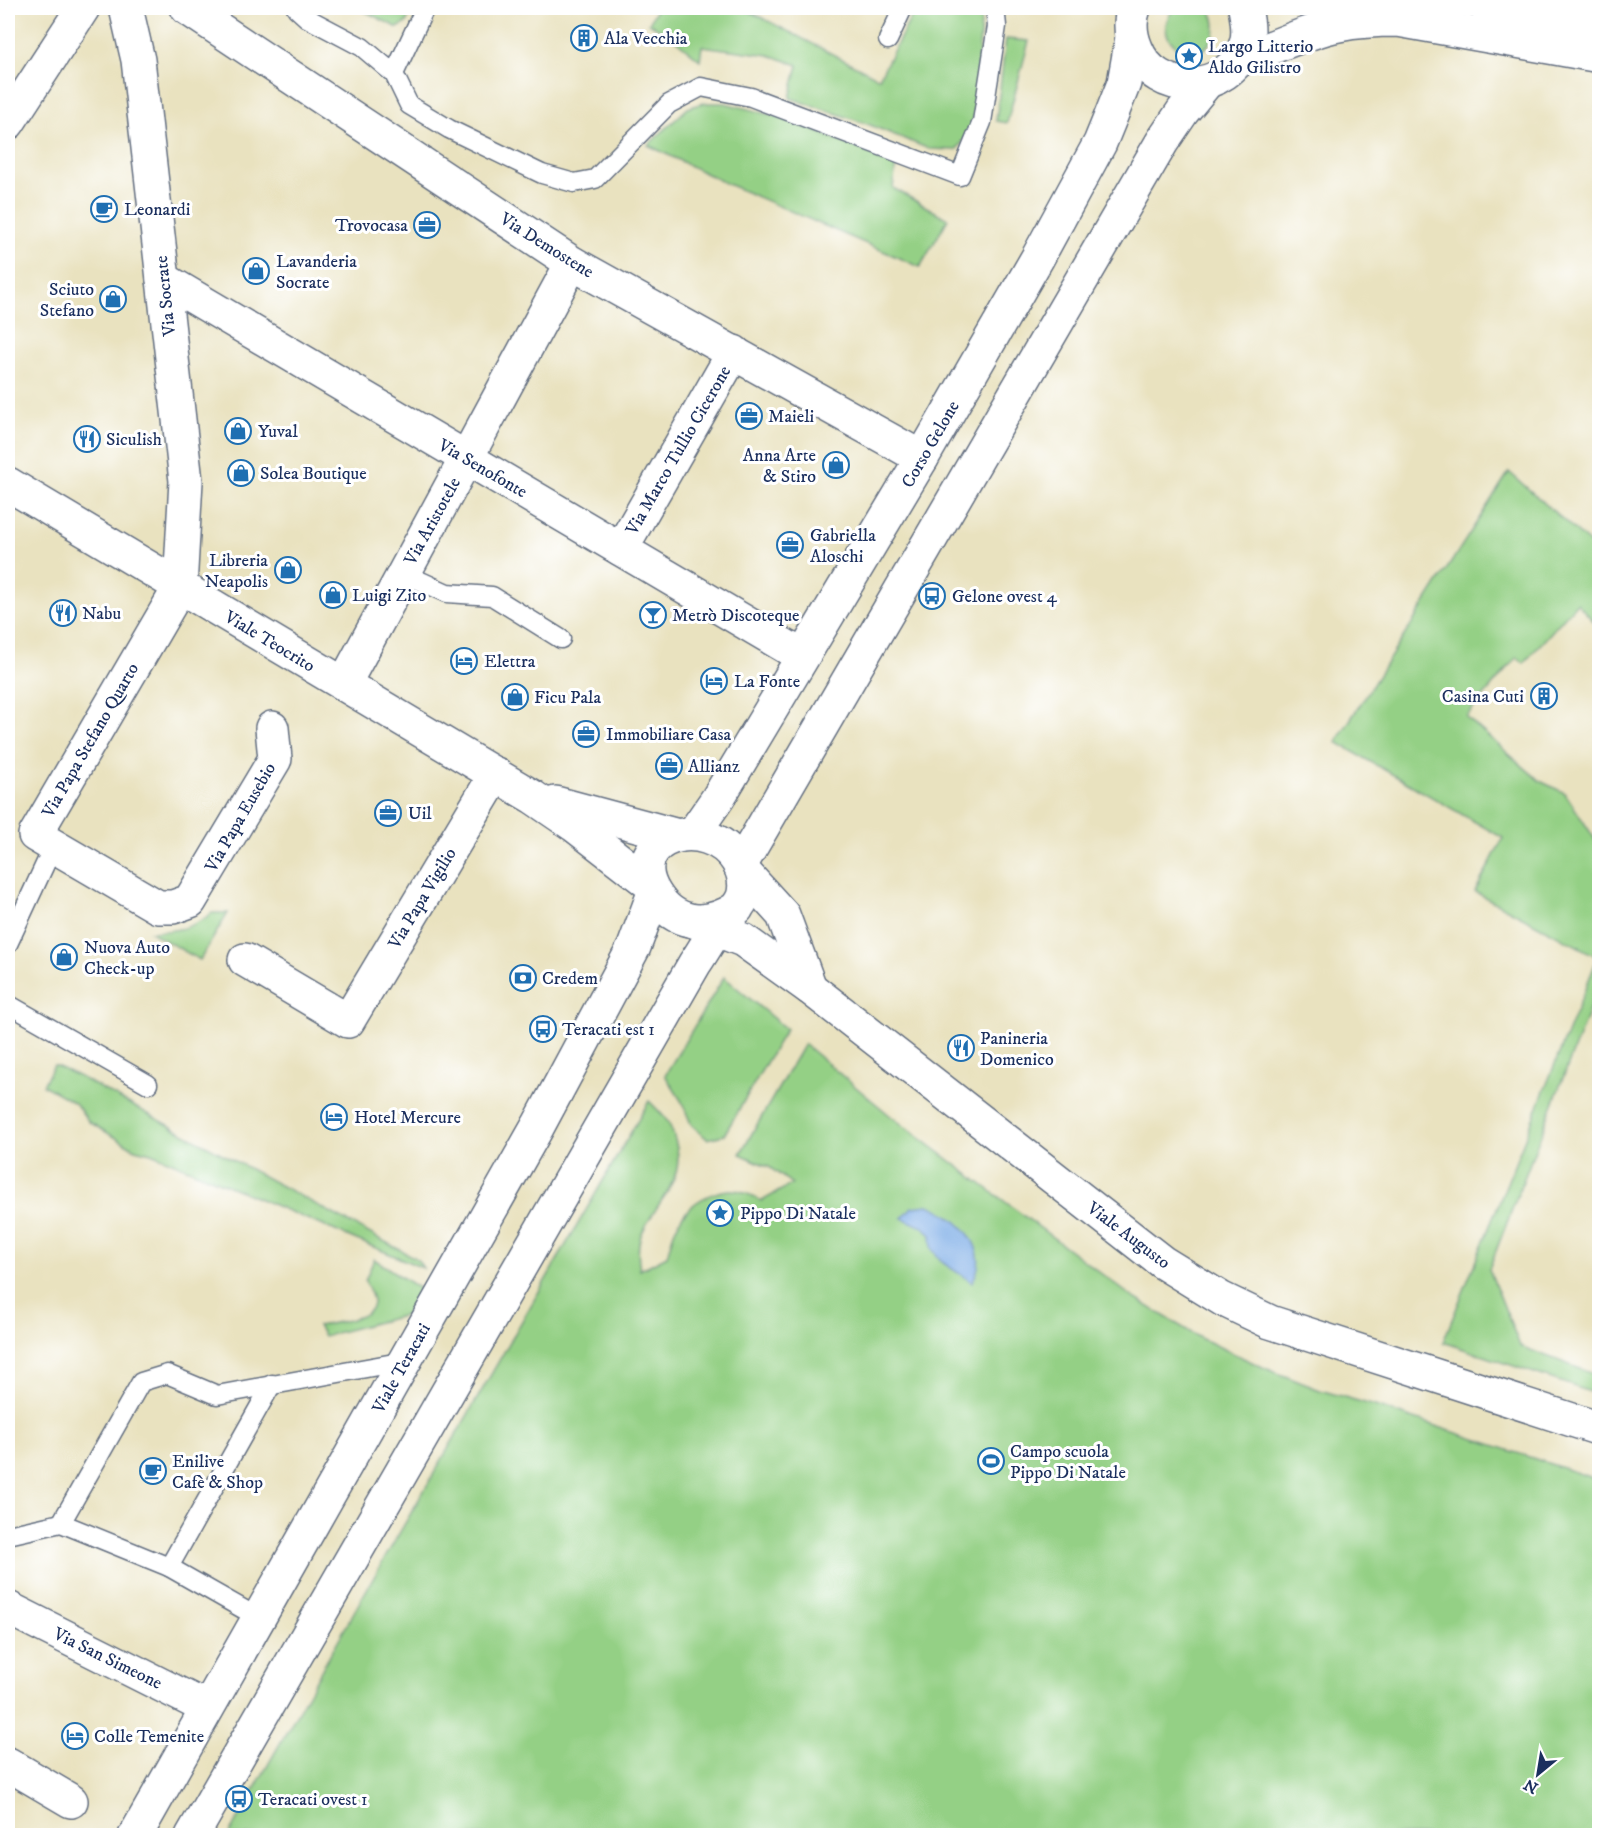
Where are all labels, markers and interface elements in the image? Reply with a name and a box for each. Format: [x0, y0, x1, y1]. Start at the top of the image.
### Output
building icon: Ala Vecchia [569, 23, 599, 53]
place label: Ala Vecchia [604, 28, 688, 50]
place label: Largo Litterio Aldo Gilistro [1208, 36, 1314, 79]
place icon: Largo Litterio Aldo Gilistro [1174, 41, 1204, 71]
cafe icon: Leonardi [89, 194, 119, 224]
place label: Leonardi [124, 199, 191, 221]
street label: Via Demostene [495, 208, 597, 283]
office icon: Trovocasa [412, 210, 442, 240]
place label: Trovocasa [335, 215, 408, 237]
place label: Lavanderia Socrate [276, 251, 357, 294]
street label: Via Socrate [151, 255, 181, 338]
shop icon: Lavanderia Socrate [241, 256, 271, 286]
place label: Sciuto Stefano [40, 279, 94, 322]
shop icon: Sciuto Stefano [98, 284, 128, 314]
street label: Via Marco Tullio Cicerone [621, 362, 736, 540]
street label: Corso Gelone [897, 397, 965, 492]
office icon: Maieli [734, 401, 764, 431]
place label: Maieli [768, 406, 814, 428]
shop icon: Yuval [223, 416, 253, 446]
place label: Yuval [258, 421, 298, 443]
restaurant icon: Siculish [72, 424, 102, 454]
place label: Siculish [106, 429, 163, 451]
street label: Via Senofonte [433, 434, 531, 503]
place label: Anna Arte & Stiro [743, 445, 816, 488]
shop icon: Anna Arte & Stiro [821, 450, 851, 480]
shop icon: Solea Boutique [226, 458, 256, 488]
place label: Solea Boutique [260, 463, 367, 485]
street label: Via Aristotele [399, 474, 466, 570]
place label: Gabriella Aloschi [810, 525, 876, 568]
office icon: Gabriella Aloschi [775, 530, 805, 560]
place label: Libreria Neapolis [205, 550, 268, 593]
shop icon: Libreria Neapolis [273, 555, 303, 585]
shop icon: Luigi Zito [318, 580, 348, 610]
bus stop icon: Gelone ovest 4 [917, 581, 947, 611]
place label: Luigi Zito [352, 585, 426, 607]
place label: Gelone ovest 4 [952, 586, 1058, 608]
restaurant icon: Nabu [48, 598, 78, 628]
bar icon: Metrò Discoteque [638, 600, 668, 630]
place label: Nabu [82, 603, 121, 625]
place label: Metrò Discoteque [672, 605, 800, 627]
street label: Viale Teocrito [219, 606, 319, 678]
hotel icon: Elettra [449, 646, 479, 676]
place label: Elettra [484, 651, 536, 673]
street label: Via Papa Stefano Quarto [37, 659, 144, 823]
hotel icon: La Fonte [699, 666, 729, 696]
place label: La Fonte [734, 671, 800, 693]
building icon: Casina Cuti [1529, 681, 1559, 711]
shop icon: Ficu Pala [500, 682, 530, 712]
place label: Casina Cuti [1442, 686, 1524, 708]
place label: Ficu Pala [534, 687, 601, 709]
office icon: Immobiliare Casa [571, 719, 601, 749]
place label: Immobiliare Casa [606, 724, 732, 746]
office icon: Allianz [654, 751, 684, 781]
place label: Allianz [688, 756, 740, 778]
street label: Via Papa Eusebio [200, 759, 281, 877]
office icon: Uil [373, 798, 403, 828]
place label: Uil [408, 803, 432, 825]
street label: Via Papa Vigilio [384, 844, 462, 954]
place label: Nuova Auto Check-up [84, 937, 170, 980]
shop icon: Nuova Auto Check-up [49, 942, 79, 972]
bank icon: Credem [508, 963, 538, 993]
place label: Credem [542, 968, 598, 990]
bus stop icon: Teracati est 1 [528, 1014, 558, 1044]
place label: Teracati est 1 [562, 1019, 655, 1041]
place label: Panineria Domenico [980, 1028, 1054, 1071]
restaurant icon: Panineria Domenico [946, 1033, 976, 1063]
hotel icon: Hotel Mercure [319, 1102, 349, 1132]
place label: Hotel Mercure [354, 1107, 461, 1129]
street label: Viale Augusto [1082, 1197, 1174, 1274]
place icon: Pippo Di Natale [705, 1198, 735, 1228]
place label: Pippo Di Natale [740, 1203, 856, 1225]
street label: Viale Teracati [368, 1320, 436, 1418]
place label: Campo scuola Pippo Di Natale [1010, 1441, 1126, 1484]
sports icon: Campo scuola Pippo Di Natale [976, 1446, 1006, 1476]
place label: Enilive Cafè & Shop [172, 1451, 263, 1494]
cafe icon: Enilive Cafè & Shop [138, 1456, 168, 1486]
street label: Via San Simeone [49, 1623, 166, 1695]
hotel icon: Colle Temenite [60, 1721, 90, 1751]
place label: Colle Temenite [94, 1726, 204, 1748]
north arrow [1508, 1744, 1568, 1804]
text: N [1520, 1774, 1542, 1798]
bus stop icon: Teracati ovest 1 [224, 1784, 254, 1814]
place label: Teracati ovest 1 [258, 1789, 368, 1811]

